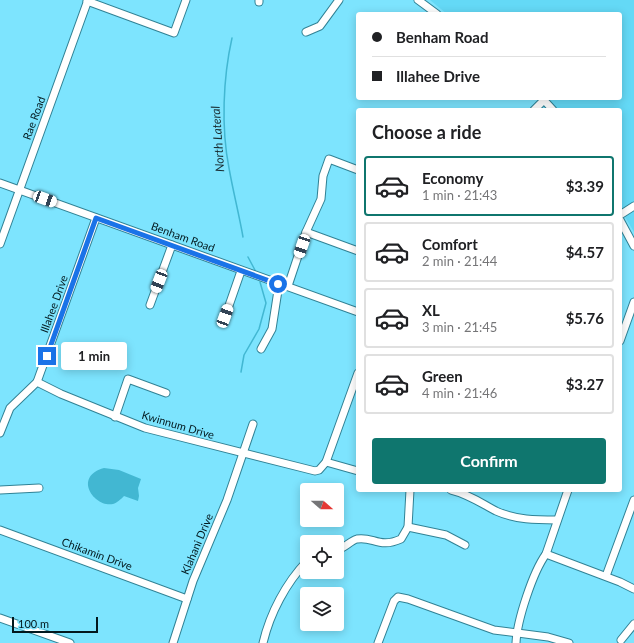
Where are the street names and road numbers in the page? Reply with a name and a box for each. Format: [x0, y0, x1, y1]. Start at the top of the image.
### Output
street label: Rae Road [20, 94, 47, 141]
street label: Benham Road [150, 219, 217, 254]
street label: Illahee Drive [37, 273, 70, 334]
street label: Kwinnum Drive [140, 408, 216, 441]
street label: Klahani Drive [178, 511, 215, 576]
street label: Chikamin Drive [60, 535, 134, 572]

